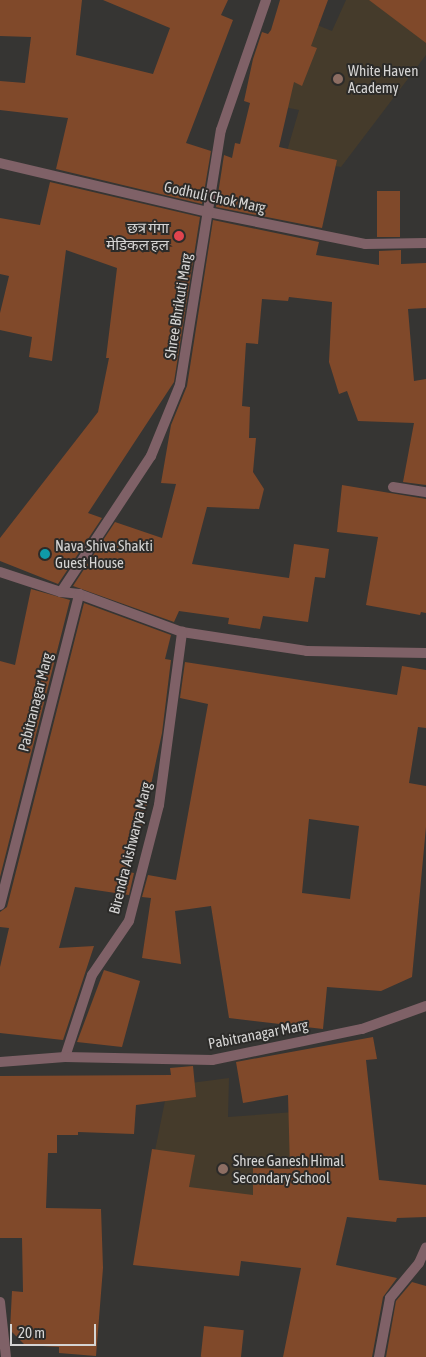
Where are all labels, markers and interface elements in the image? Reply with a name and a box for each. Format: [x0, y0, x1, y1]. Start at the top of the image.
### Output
place label: White Haven Academy [348, 61, 418, 96]
marker: White Haven Academy [332, 73, 344, 85]
street label: Godhuli Chok Marg [163, 177, 267, 217]
place label: छत्र गंगा मेडिकल हल [106, 218, 169, 253]
marker: छत्र गंगा मेडिकल हल [173, 230, 185, 242]
street label: Shree Bhrikuti Marg [161, 252, 195, 360]
place label: Nava Shiva Shakti Guest House [55, 536, 153, 571]
marker: Nava Shiva Shakti Guest House [39, 548, 51, 560]
street label: Pabitranagar Marg [14, 651, 56, 753]
street label: Birendra Aishwarya Marg [105, 780, 155, 916]
street label: Pabitranagar Marg [207, 1015, 309, 1053]
place label: Shree Ganesh Himal Secondary School [233, 1151, 344, 1186]
marker: Shree Ganesh Himal Secondary School [217, 1163, 229, 1175]
scale bar [12, 1314, 99, 1346]
text: 20 m [18, 1324, 45, 1341]

